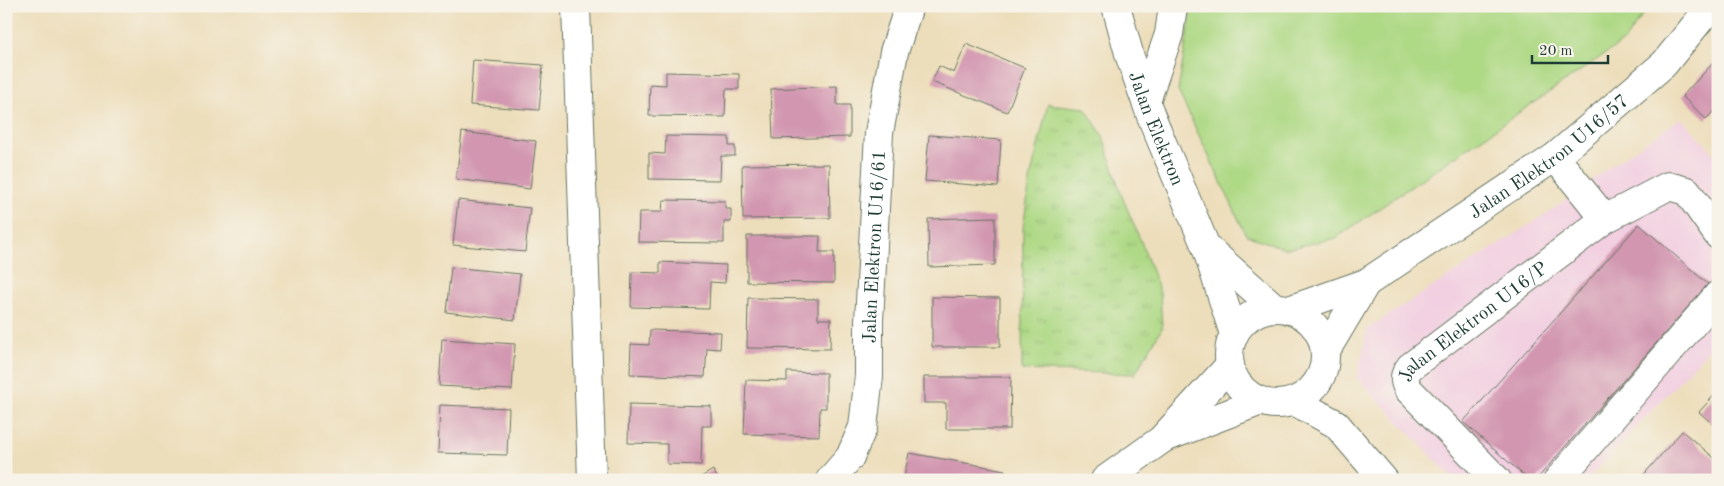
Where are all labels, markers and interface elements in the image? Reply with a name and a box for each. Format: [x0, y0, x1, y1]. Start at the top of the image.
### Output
scale bar [1532, 32, 1608, 64]
text: 20 m [1539, 44, 1573, 59]
street label: Jalan Elektron [1124, 69, 1186, 189]
street label: Jalan Elektron U16/57 [1467, 92, 1633, 223]
street label: Jalan Elektron U16/61 [862, 150, 890, 343]
street label: Jalan Elektron U16/P [1397, 259, 1552, 384]

